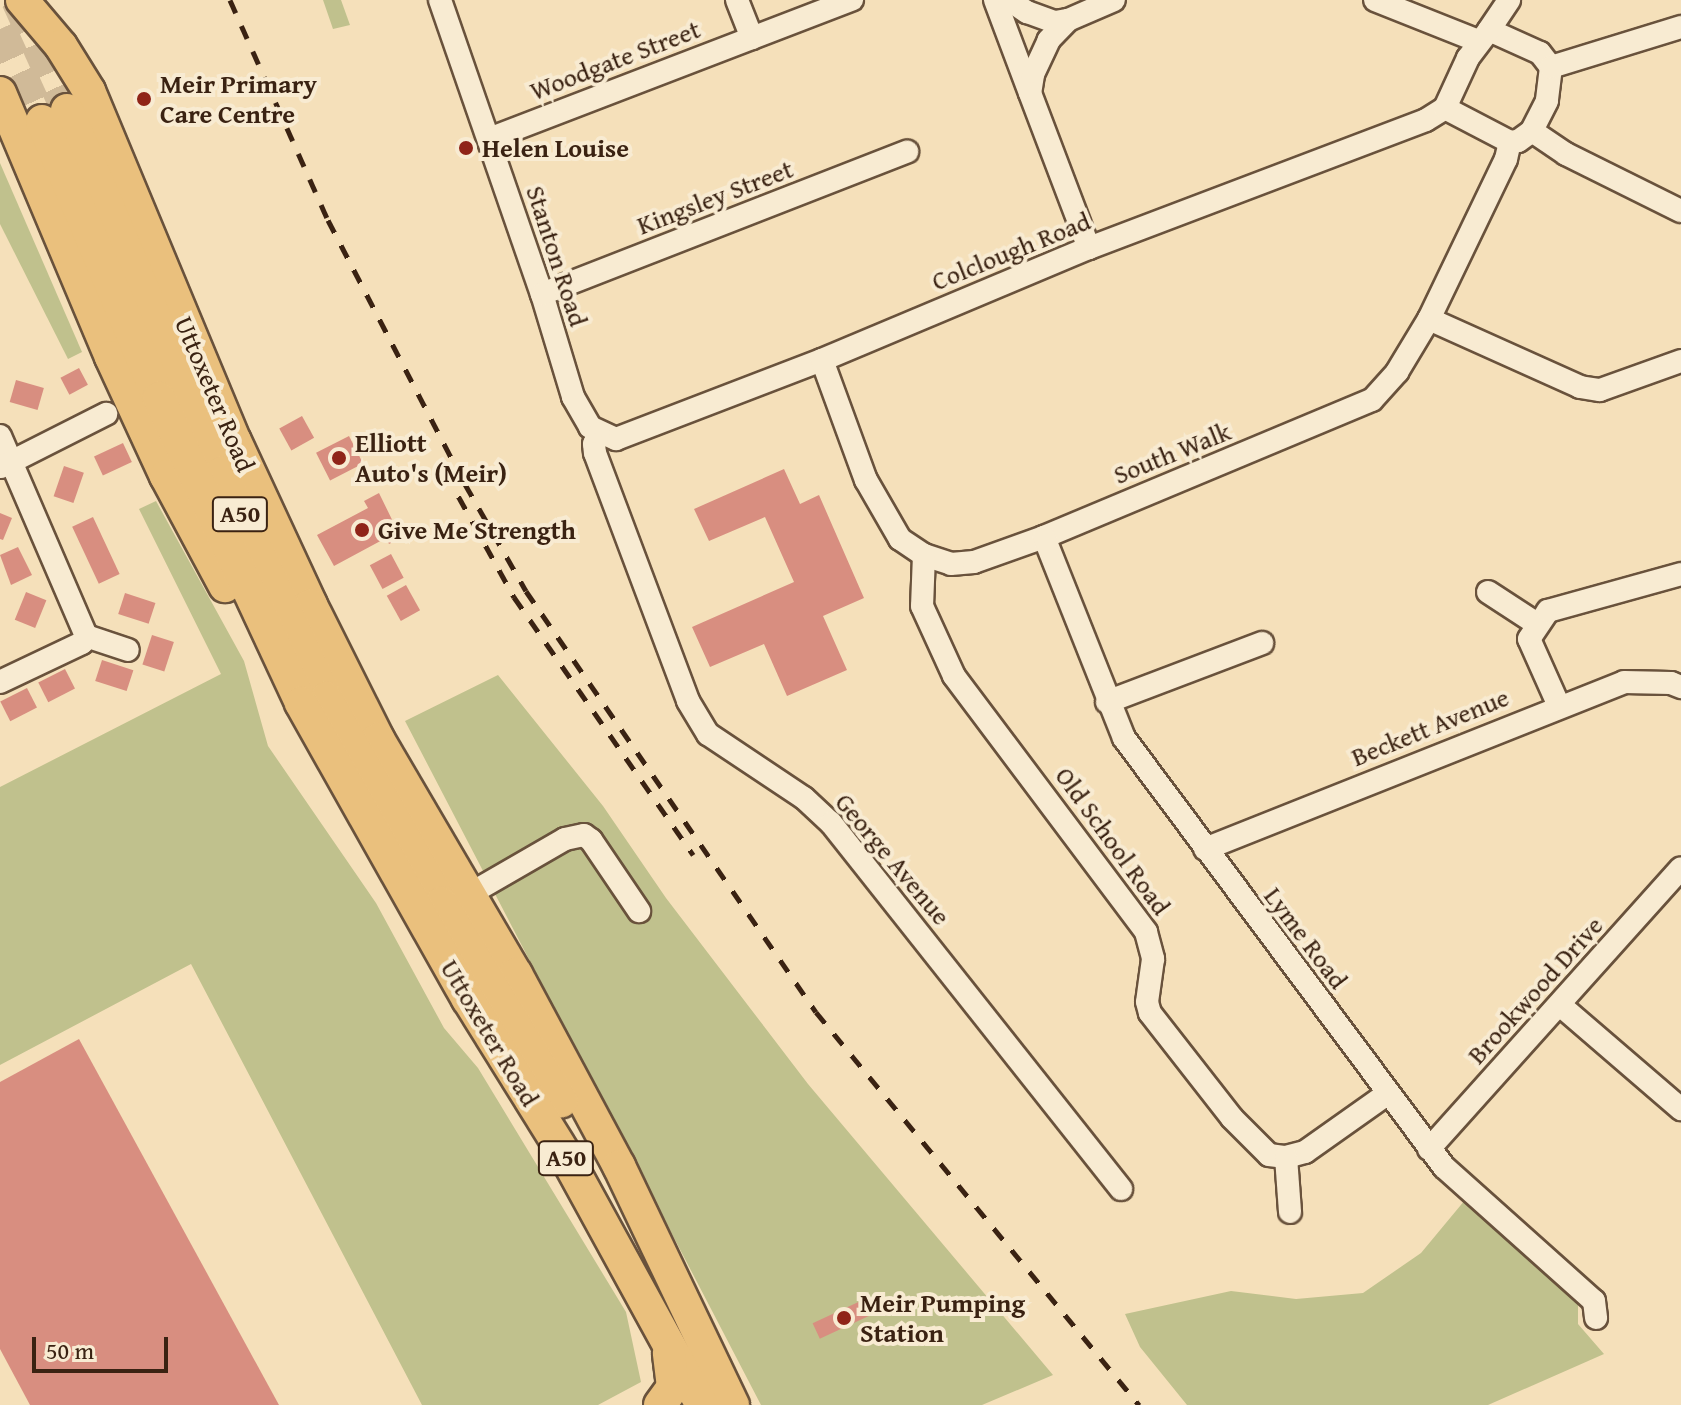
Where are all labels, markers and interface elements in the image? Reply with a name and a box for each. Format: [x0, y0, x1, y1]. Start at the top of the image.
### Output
street label: Woodgate Street [526, 13, 704, 107]
place label: Meir Primary Care Centre [160, 68, 317, 130]
marker: Meir Primary Care Centre [135, 90, 153, 108]
place label: Helen Louise [482, 132, 629, 164]
marker: Helen Louise [457, 139, 475, 157]
street label: Kingsley Street [633, 153, 797, 241]
street label: Stanton Road [520, 182, 594, 330]
street label: Colclough Road [927, 205, 1095, 297]
street label: Uttoxeter Road [168, 312, 262, 476]
street label: South Walk [1109, 415, 1235, 491]
place label: Elliott Auto's (Meir) [355, 427, 507, 488]
marker: Elliott Auto's (Meir) [330, 449, 348, 467]
road number: A50 [210, 494, 270, 534]
place label: Give Me Strength [378, 514, 576, 546]
marker: Give Me Strength [353, 521, 371, 539]
street label: Beckett Avenue [1347, 681, 1513, 773]
street label: Old School Road [1049, 761, 1177, 921]
street label: George Avenue [829, 787, 957, 931]
street label: Lyme Road [1258, 881, 1354, 995]
street label: Brookwood Drive [1461, 910, 1609, 1070]
street label: Uttoxeter Road [434, 954, 546, 1112]
road number: A50 [536, 1138, 596, 1178]
place label: Meir Pumping Station [860, 1287, 1025, 1348]
marker: Meir Pumping Station [835, 1309, 853, 1327]
scale bar [36, 1321, 172, 1371]
text: 50 m [46, 1333, 94, 1368]

